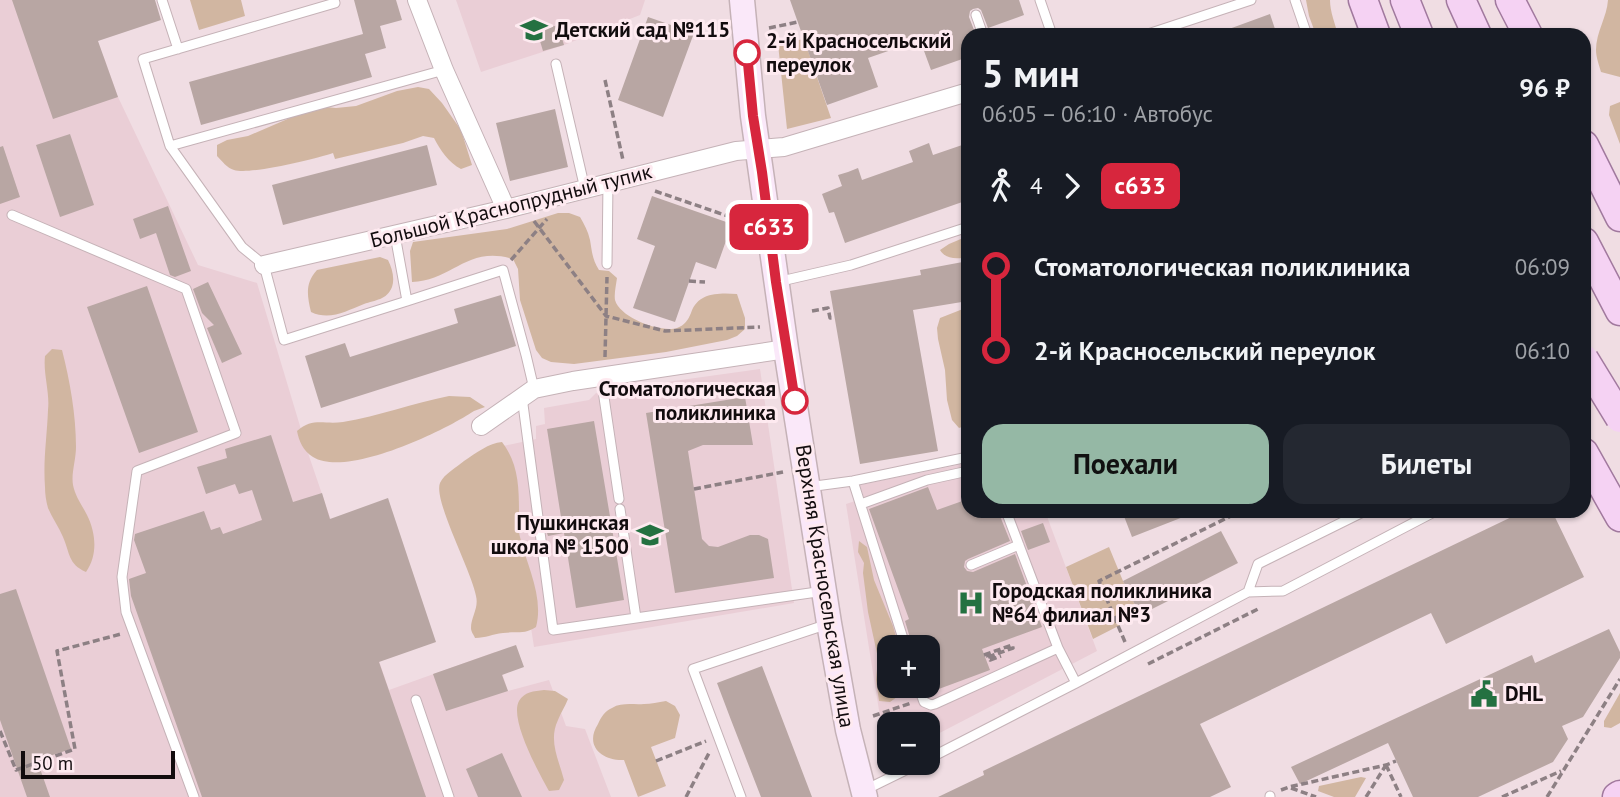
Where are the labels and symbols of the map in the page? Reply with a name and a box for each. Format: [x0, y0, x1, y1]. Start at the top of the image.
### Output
school or university icon: Детский сад №115 [519, 15, 549, 45]
place label: Детский сад №115 [555, 16, 730, 43]
place label: 2-й Красносельский переулок [766, 27, 951, 78]
marker: 2-й Красносельский переулок [734, 40, 760, 66]
street label: Большой Краснопрудный тупик [367, 157, 654, 254]
line badge: с633 [720, 204, 818, 250]
place label: Стоматологическая поликлиника [599, 375, 776, 426]
marker: Стоматологическая поликлиника [782, 388, 808, 414]
street label: Верхняя Красносельская улица [790, 442, 861, 729]
place label: Пушкинская школа № 1500 [491, 509, 629, 560]
school or university icon: Пушкинская школа № 1500 [635, 520, 665, 550]
place label: Городская поликлиника №64 филиал №3 [992, 577, 1212, 628]
hospital icon: Городская поликлиника №64 филиал №3 [956, 588, 986, 618]
public building icon: DHL [1469, 679, 1499, 709]
place label: DHL [1505, 680, 1543, 707]
scale bar [21, 748, 175, 780]

